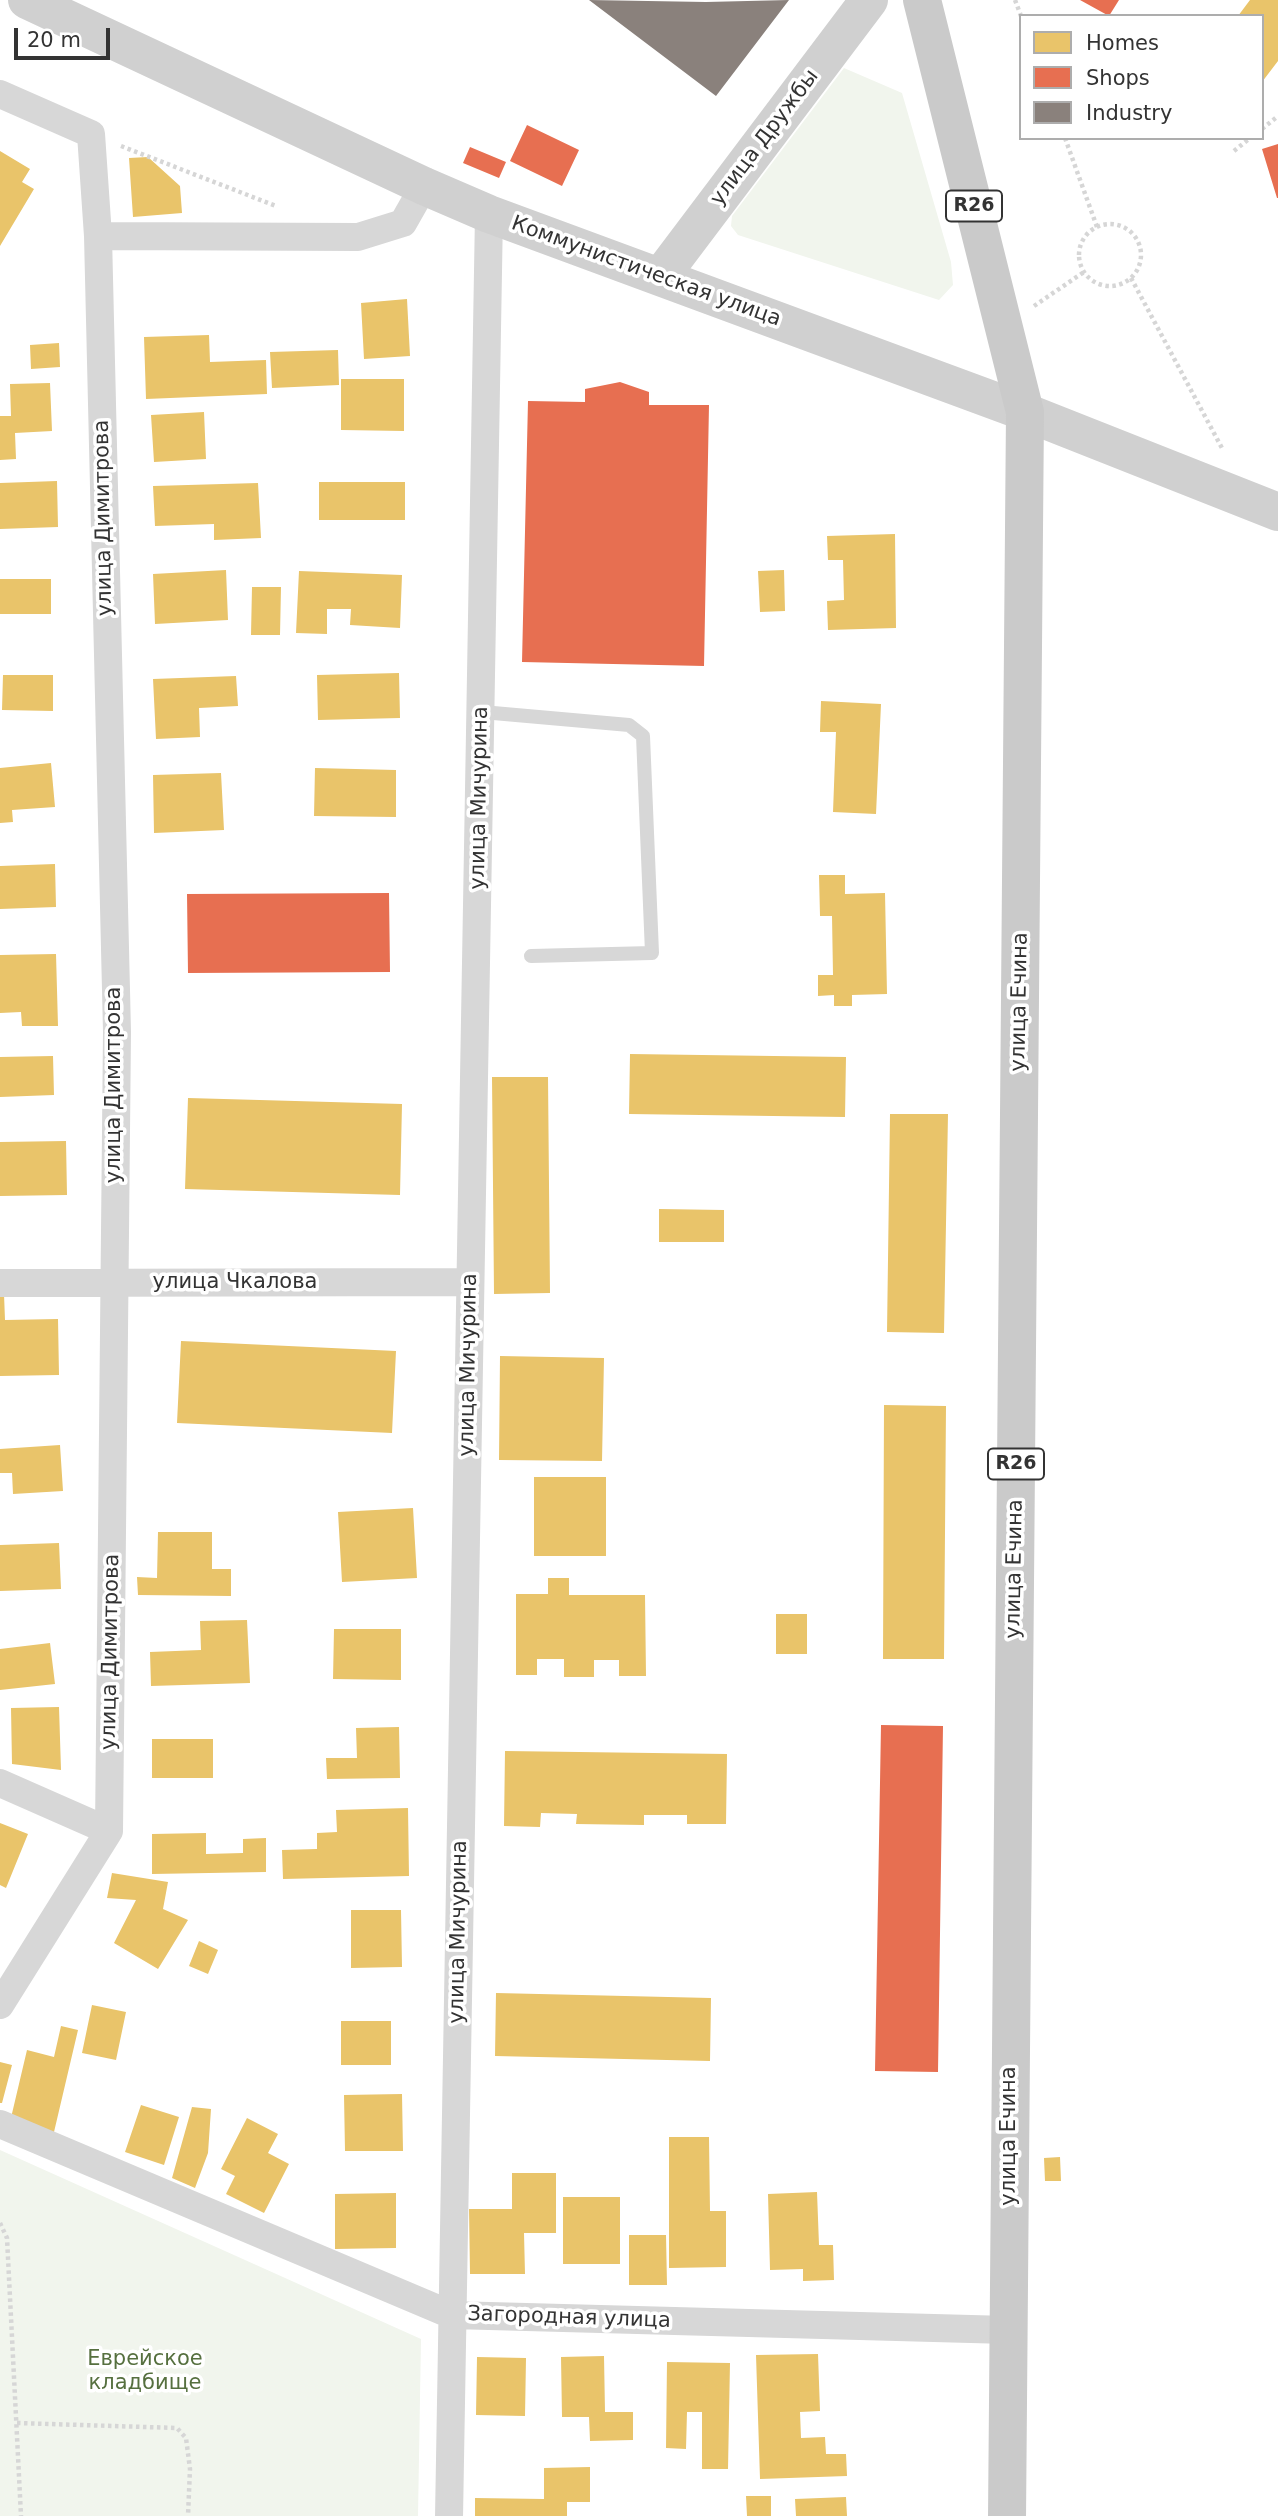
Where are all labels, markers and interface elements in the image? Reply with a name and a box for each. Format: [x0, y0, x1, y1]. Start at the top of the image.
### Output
scale bar [18, 14, 114, 58]
legend [1019, 14, 1264, 140]
text: 20 m [27, 28, 81, 52]
text: Homes [1086, 31, 1159, 55]
street label: улица Дружбы [706, 65, 824, 211]
text: Shops [1086, 66, 1150, 90]
text: Industry [1086, 101, 1172, 125]
road number: R26 [946, 190, 1002, 222]
street label: Коммунистическая улица [508, 211, 784, 333]
street label: улица Димитрова [90, 420, 118, 616]
street label: улица Мичурина [466, 706, 494, 890]
street label: улица Ечина [1006, 932, 1034, 1072]
street label: улица Димитрова [102, 987, 128, 1183]
street label: улица Чкалова [153, 1270, 317, 1296]
street label: улица Мичурина [455, 1273, 483, 1457]
road number: R26 [988, 1448, 1044, 1480]
street label: улица Ечина [1001, 1499, 1029, 1639]
street label: улица Димитрова [97, 1554, 125, 1750]
street label: улица Мичурина [445, 1840, 473, 2024]
street label: улица Ечина [997, 2066, 1023, 2206]
street label: Загородная улица [467, 2302, 671, 2334]
park label: Еврейское кладбище [87, 2347, 203, 2397]

